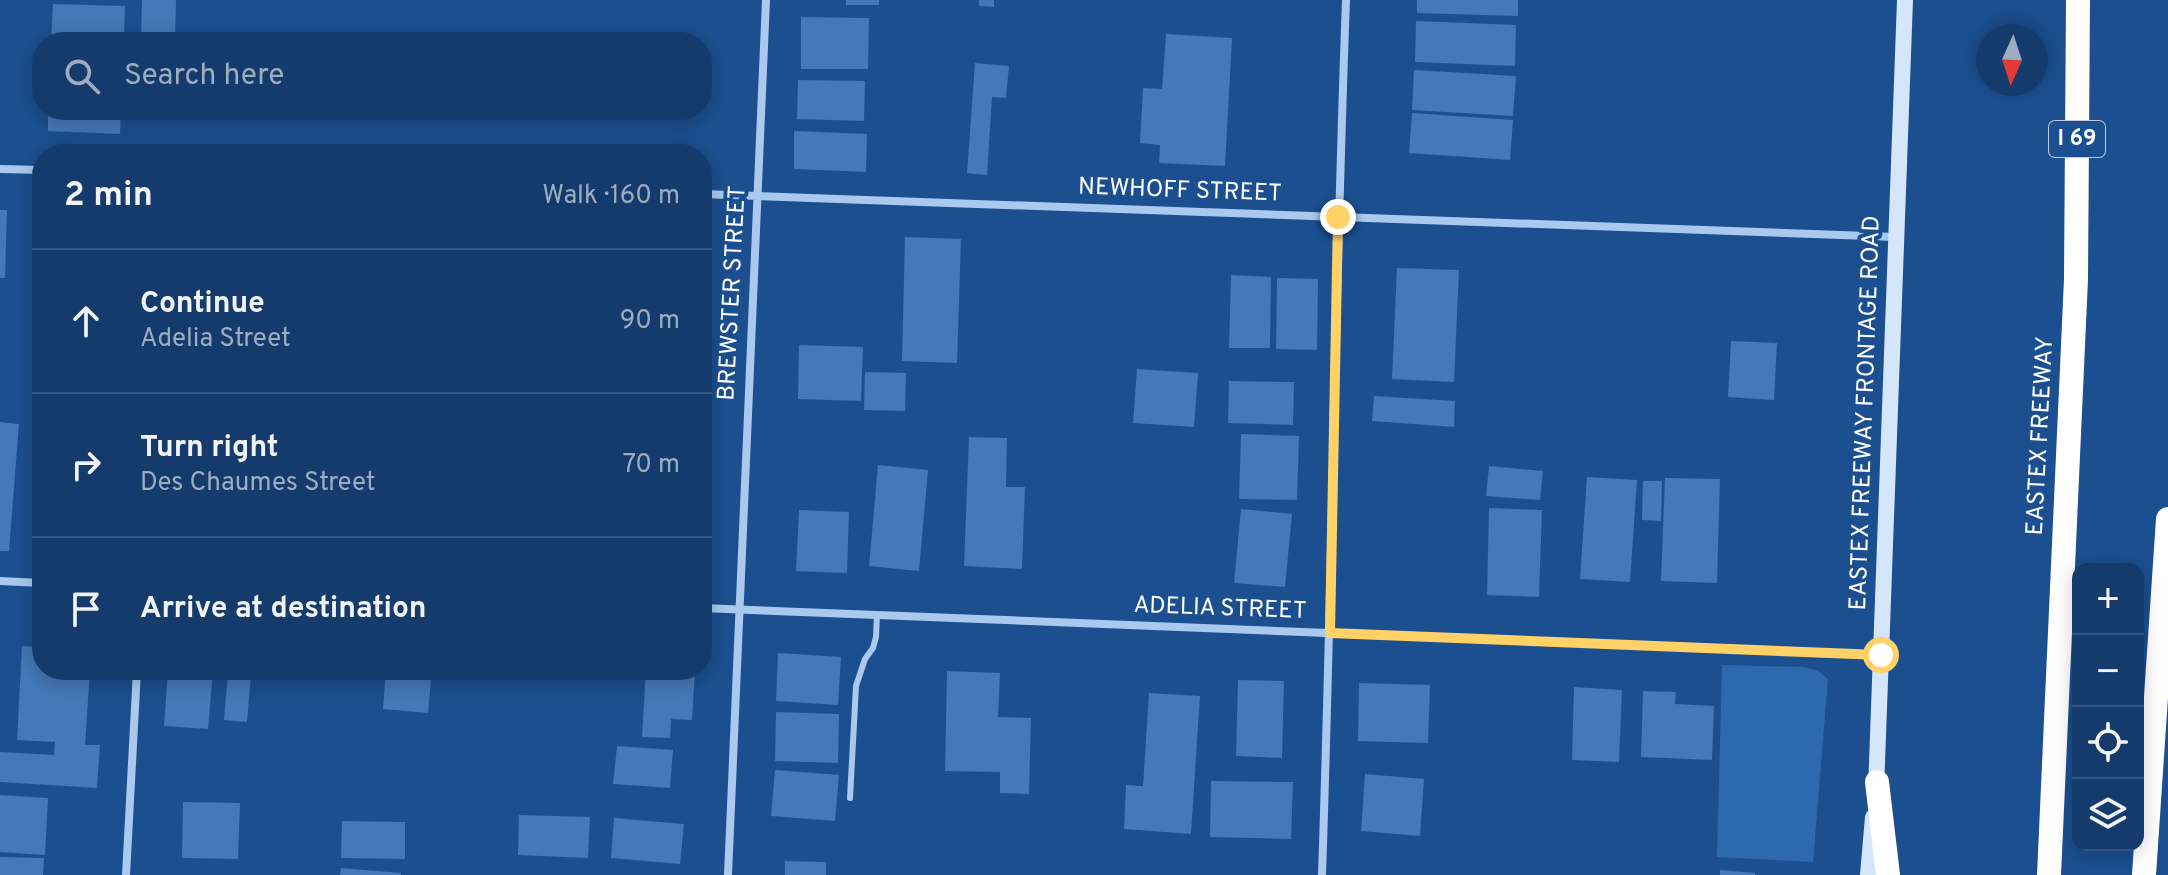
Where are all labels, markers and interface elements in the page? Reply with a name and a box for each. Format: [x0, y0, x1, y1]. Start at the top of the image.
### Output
north arrow [1976, 24, 2048, 96]
search box [32, 32, 712, 120]
icon: search [60, 54, 104, 98]
text: Search here [124, 58, 284, 95]
road number: I 69 [2049, 121, 2105, 157]
street label: NEWHOFF STREET [1077, 172, 1283, 210]
text: 2 min [64, 175, 153, 218]
text: Walk · 160 m [542, 180, 680, 213]
street label: BREWSTER STREET [712, 185, 754, 401]
route end [1320, 199, 1356, 235]
street label: EASTEX FREEWAY FRONTAGE ROAD [1844, 215, 1888, 611]
text: Continue [140, 286, 265, 323]
icon: ahead [64, 299, 108, 343]
text: 90 m [620, 305, 680, 338]
text: Adelia Street [140, 323, 291, 356]
street label: EASTEX FREEWAY [2021, 336, 2061, 536]
text: Turn right [140, 430, 278, 467]
icon: right [64, 443, 108, 487]
text: 70 m [622, 449, 680, 482]
text: Des Chaumes Street [140, 467, 376, 500]
map controls [2072, 563, 2144, 851]
button: + [2072, 563, 2144, 635]
icon: arrive [64, 587, 108, 631]
text: Arrive at destination [140, 591, 426, 628]
street label: ADELIA STREET [1133, 591, 1307, 627]
button: − [2072, 635, 2144, 707]
route start [1863, 637, 1899, 673]
button: locate [2072, 707, 2144, 779]
button: layers [2072, 779, 2144, 851]

